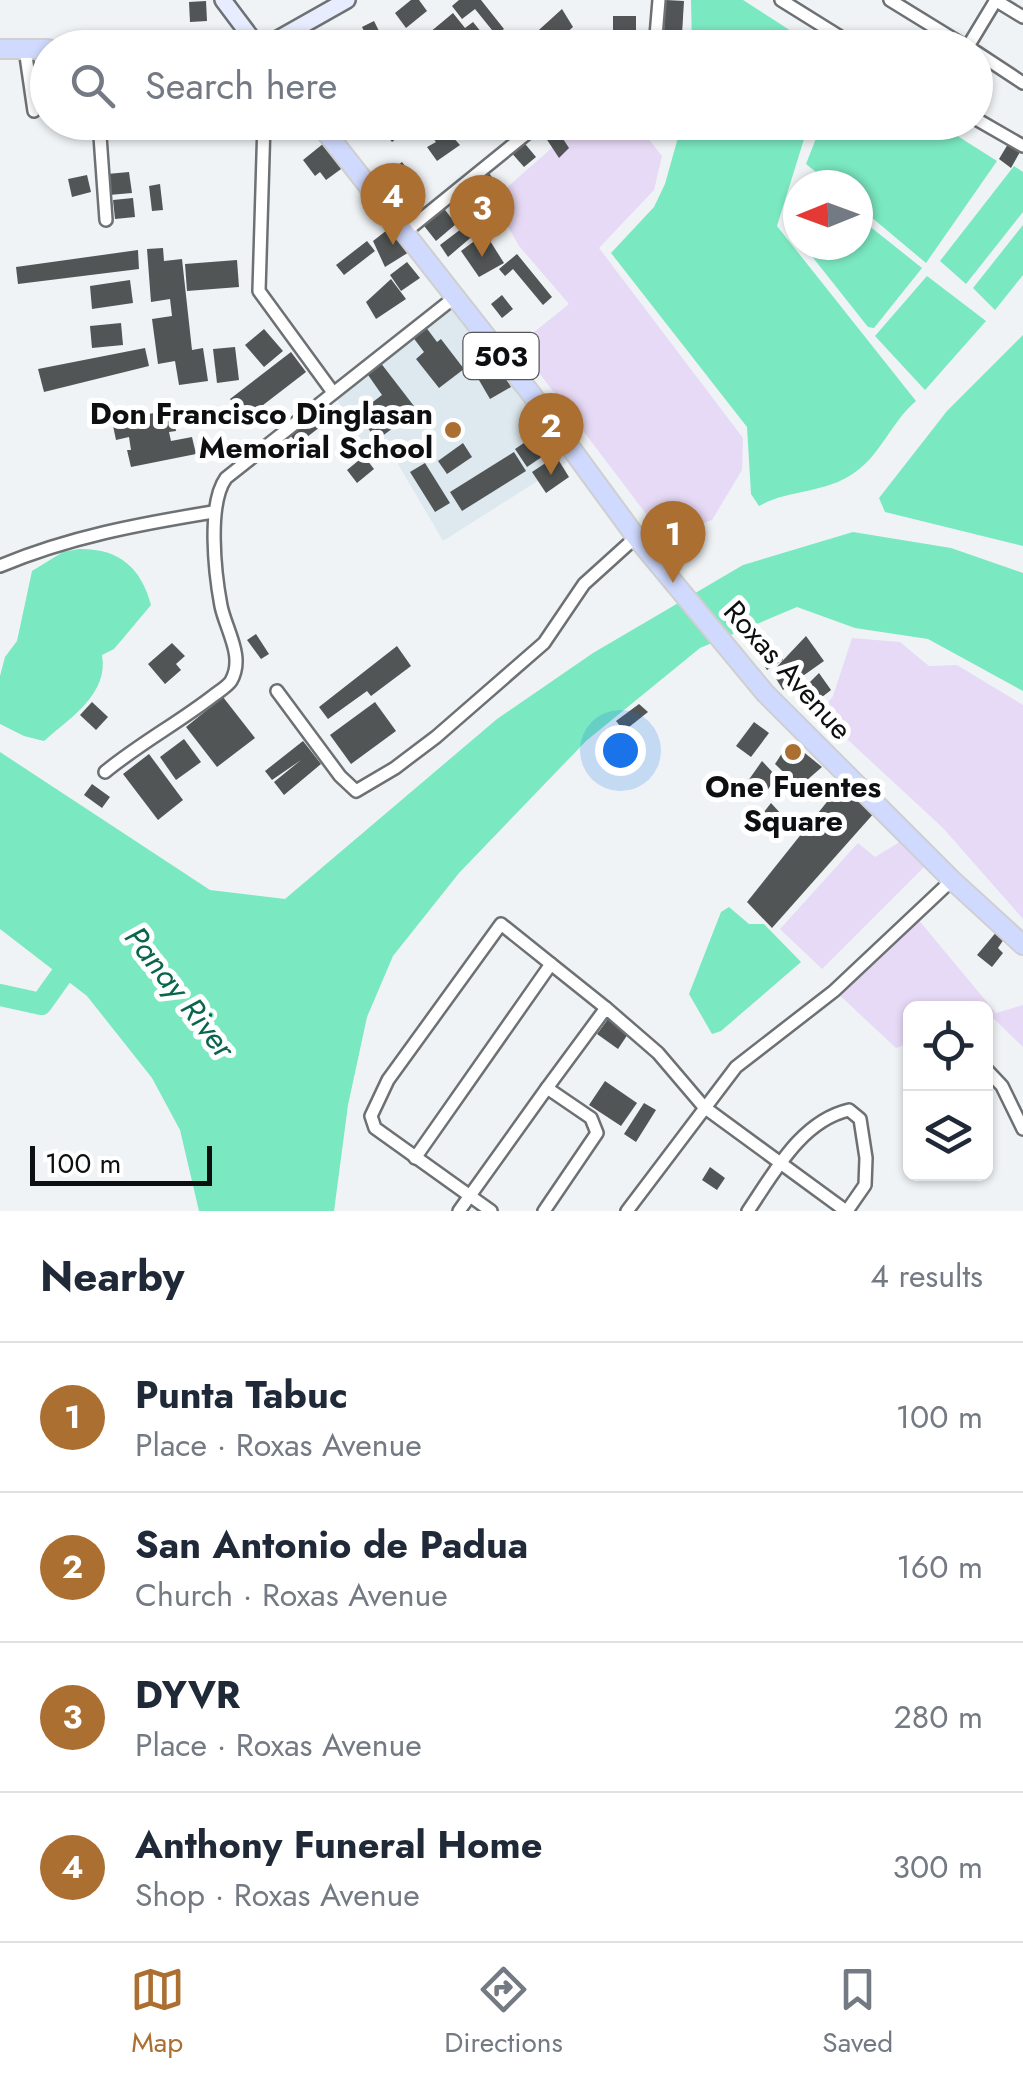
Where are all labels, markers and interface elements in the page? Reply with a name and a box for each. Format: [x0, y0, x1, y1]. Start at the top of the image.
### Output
search box [30, 30, 993, 140]
icon: search [65, 58, 120, 113]
text: Search here [145, 58, 337, 113]
pin: 4 [360, 162, 426, 245]
north arrow [783, 170, 873, 260]
pin: 3 [450, 174, 514, 257]
road number: 503 [464, 333, 538, 379]
place label: Don Francisco Dinglasan Memorial School [90, 392, 433, 469]
pin: 2 [518, 392, 584, 475]
marker: Don Francisco Dinglasan Memorial School [442, 419, 464, 441]
pin: 1 [640, 500, 706, 583]
street label: Roxas Avenue [714, 591, 862, 749]
your location [595, 725, 646, 776]
marker: One Fuentes Square [782, 741, 804, 763]
place label: One Fuentes Square [705, 765, 881, 842]
water label: Panay River [114, 916, 248, 1070]
map controls [903, 1001, 993, 1181]
button: locate [903, 1001, 993, 1091]
button: layers [903, 1091, 993, 1181]
scale bar [30, 1141, 212, 1186]
text: 100 m [45, 1143, 121, 1184]
text: Nearby [40, 1246, 184, 1307]
text: 4 results [870, 1253, 983, 1299]
text: Punta Tabuc [135, 1367, 348, 1422]
text: 1 [64, 1394, 81, 1440]
text: 100 m [896, 1394, 983, 1440]
text: Place · Roxas Avenue [135, 1422, 422, 1468]
text: San Antonio de Padua [135, 1517, 528, 1572]
text: 2 [62, 1544, 83, 1590]
text: 160 m [896, 1544, 983, 1590]
text: Church · Roxas Avenue [135, 1572, 448, 1618]
text: DYVR [135, 1667, 240, 1722]
text: 3 [63, 1694, 82, 1740]
text: 280 m [894, 1694, 983, 1740]
text: Place · Roxas Avenue [135, 1722, 422, 1768]
text: Anthony Funeral Home [135, 1817, 542, 1872]
text: 4 [61, 1844, 84, 1890]
text: 300 m [893, 1844, 983, 1890]
text: Shop · Roxas Avenue [135, 1872, 420, 1918]
tab: Map [130, 1962, 185, 2063]
tab: Directions [444, 1962, 563, 2063]
tab: Saved [822, 1962, 893, 2063]

